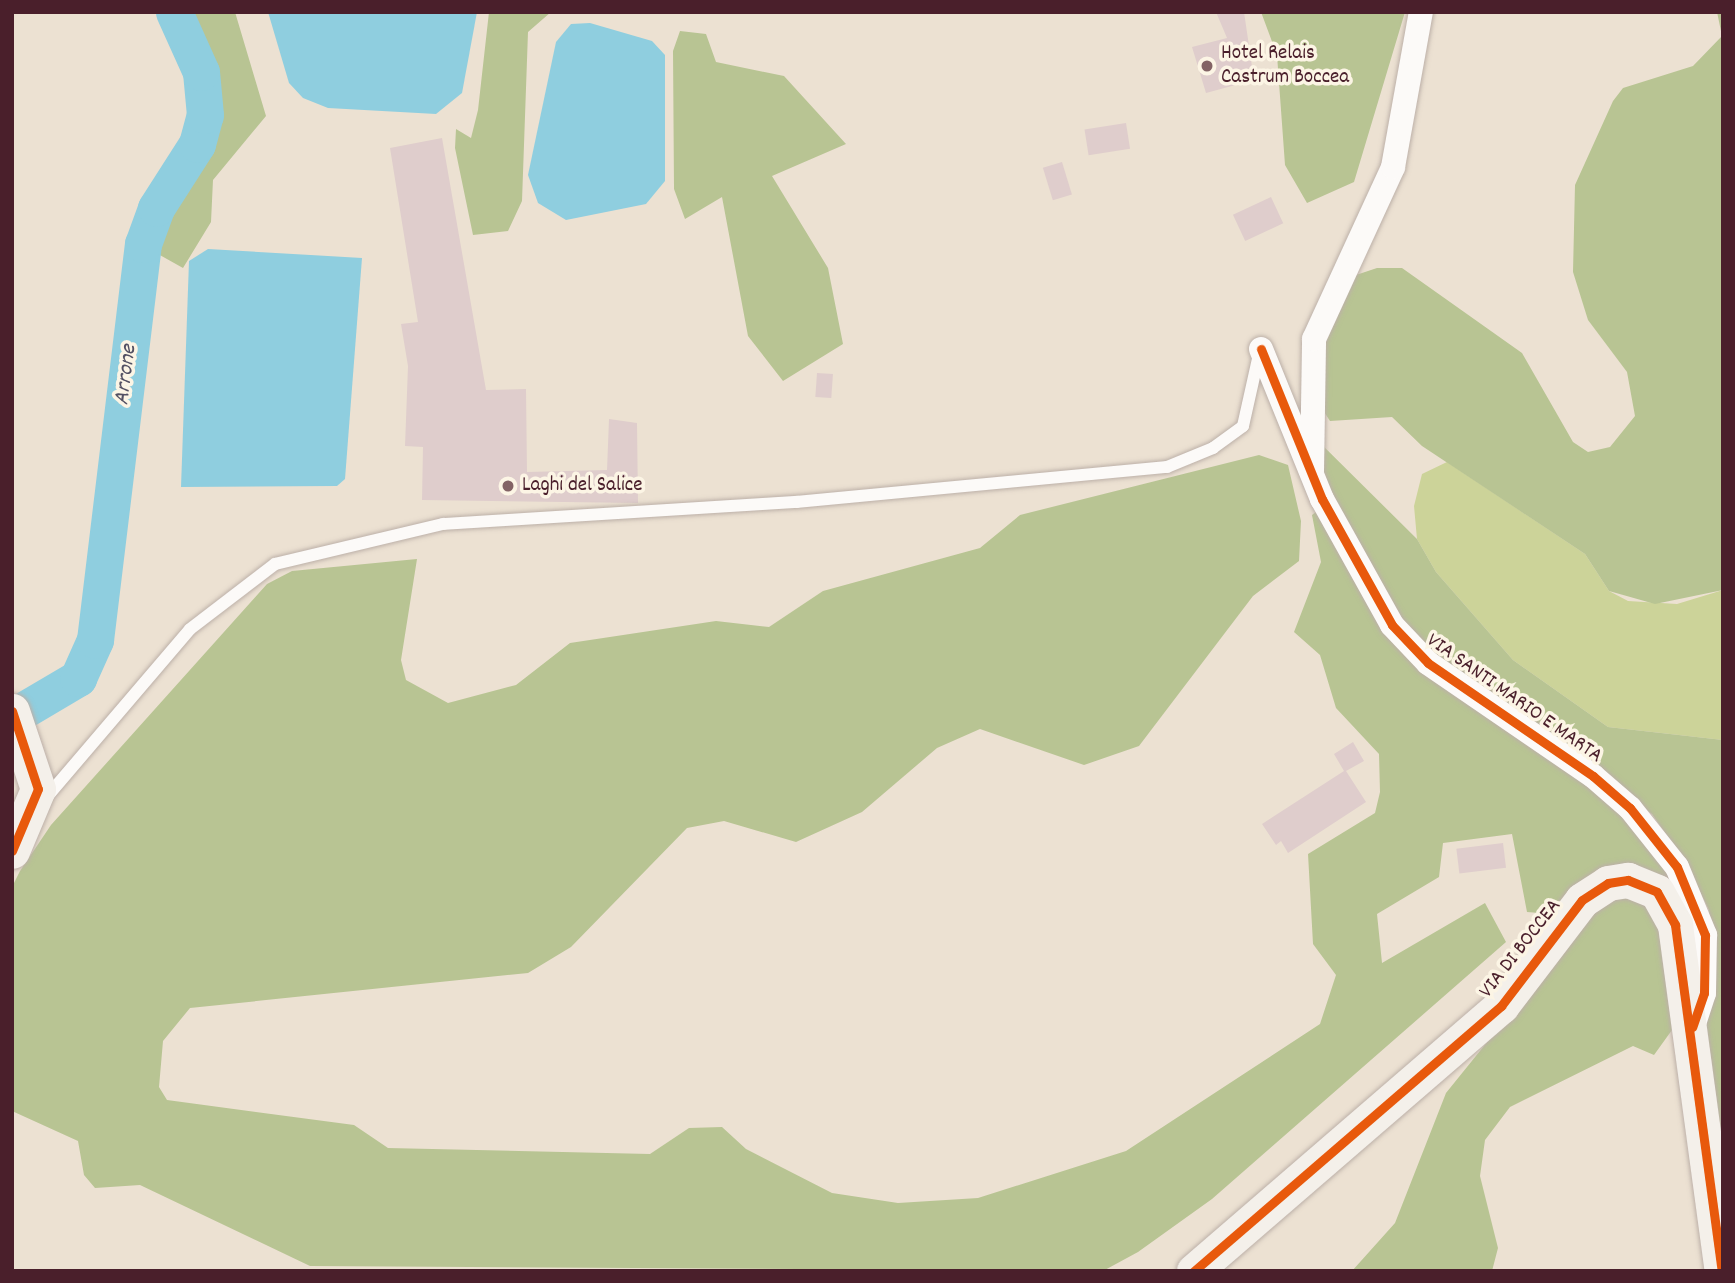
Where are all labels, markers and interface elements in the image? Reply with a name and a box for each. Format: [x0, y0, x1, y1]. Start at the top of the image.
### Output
place label: Hotel Relais Castrum Boccea [1221, 41, 1349, 91]
marker: Hotel Relais Castrum Boccea [1199, 58, 1215, 74]
water label: Arrone [110, 343, 144, 407]
place label: Laghi del Salice [522, 473, 642, 499]
marker: Laghi del Salice [500, 478, 516, 494]
street label: VIA SANTI MARIO E MARTA [1421, 629, 1607, 769]
street label: VIA DI BOCCEA [1475, 894, 1567, 1004]

